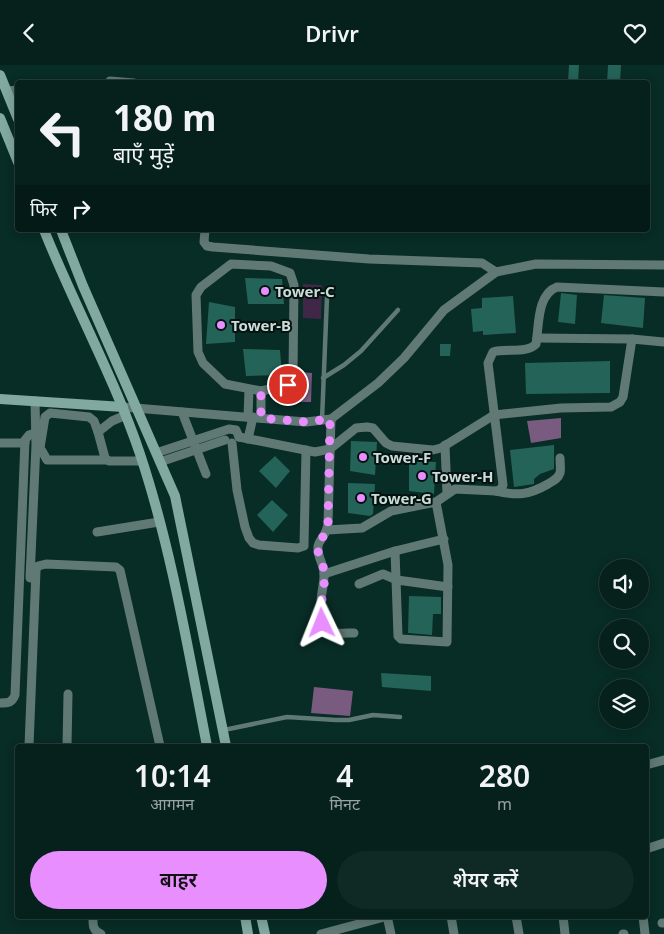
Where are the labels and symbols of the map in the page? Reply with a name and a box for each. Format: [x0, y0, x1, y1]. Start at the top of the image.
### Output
place label: Tower-C [275, 281, 335, 301]
marker: Tower-C [259, 285, 271, 297]
place label: Tower-B [231, 315, 291, 335]
marker: Tower-B [215, 319, 227, 331]
pin [267, 364, 309, 406]
place label: Tower-F [373, 447, 431, 467]
marker: Tower-F [357, 451, 369, 463]
place label: Tower-H [432, 466, 493, 486]
marker: Tower-H [416, 470, 428, 482]
place label: Tower-G [371, 488, 432, 508]
marker: Tower-G [355, 492, 367, 504]
position arrow [295, 596, 347, 648]

